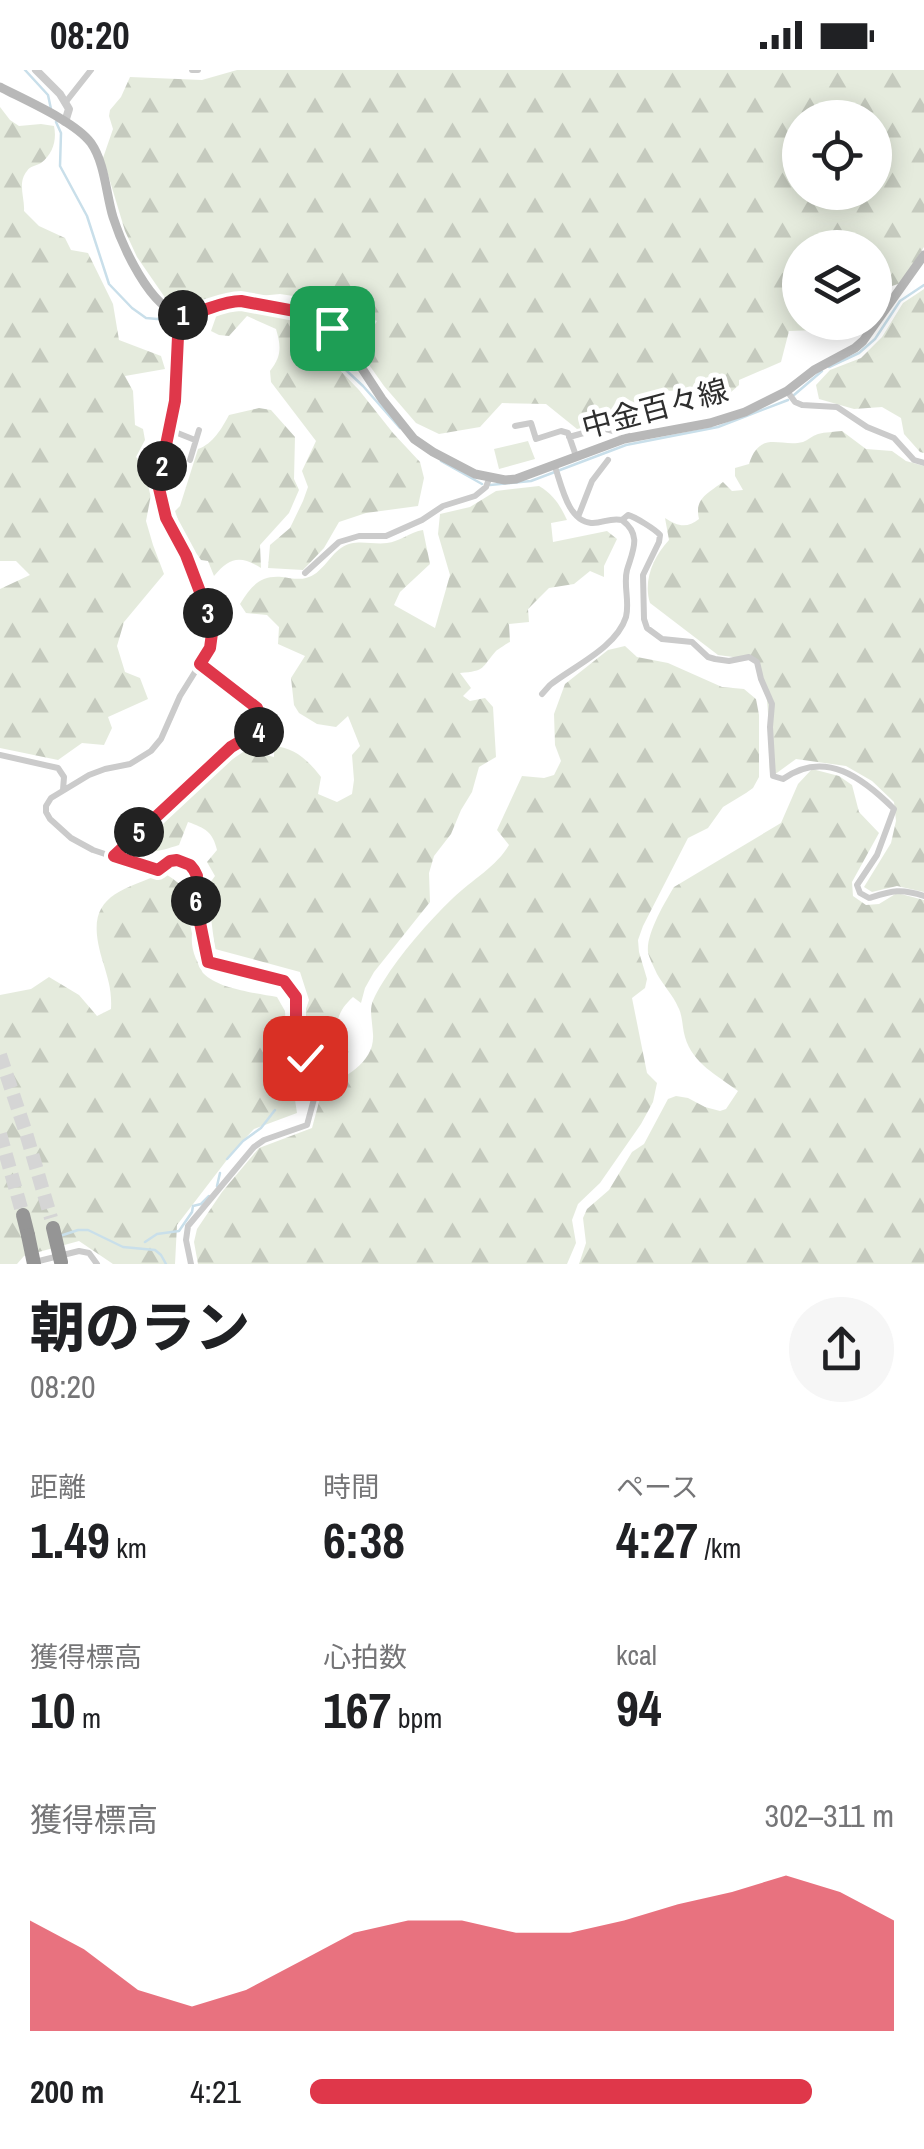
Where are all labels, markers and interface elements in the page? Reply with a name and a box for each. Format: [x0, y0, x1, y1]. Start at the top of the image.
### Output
text: 08:20 [50, 10, 130, 61]
map controls [782, 100, 892, 340]
button: locate [782, 100, 892, 210]
button: layers [782, 230, 892, 340]
pin [290, 286, 375, 371]
pin: 1 [158, 290, 208, 340]
text: 1 [177, 296, 189, 334]
icon: arrive [305, 301, 360, 356]
street label: 中金百々線 [577, 369, 732, 447]
pin: 2 [137, 441, 187, 491]
text: 2 [156, 447, 168, 485]
pin: 3 [183, 588, 233, 638]
text: 3 [202, 594, 214, 632]
pin: 4 [234, 707, 284, 757]
text: 4 [253, 713, 265, 751]
pin: 5 [114, 807, 164, 857]
text: 5 [133, 813, 145, 851]
pin: 6 [171, 876, 221, 926]
text: 6 [190, 882, 202, 920]
pin [263, 1016, 348, 1101]
icon: check [278, 1031, 333, 1086]
text: 朝のラン [30, 1290, 250, 1364]
button: share [789, 1297, 894, 1402]
text: 08:20 [30, 1365, 96, 1408]
text: 距離 [30, 1468, 86, 1506]
text: 時間 [323, 1468, 379, 1506]
text: ペース [616, 1468, 699, 1506]
text: 1.49 [30, 1506, 110, 1574]
text: 6:38 [323, 1506, 405, 1574]
text: 4:27 [616, 1506, 698, 1574]
text: km [110, 1529, 147, 1567]
text: /km [698, 1529, 741, 1567]
text: kcal [616, 1636, 657, 1674]
text: 獲得標高 [30, 1638, 142, 1676]
text: 心拍数 [323, 1638, 407, 1676]
text: 94 [616, 1674, 662, 1742]
text: 10 [30, 1676, 76, 1744]
text: 167 [323, 1676, 391, 1744]
text: m [76, 1699, 101, 1737]
text: bpm [391, 1699, 442, 1737]
text: 302–311 m [765, 1794, 894, 1837]
text: 獲得標高 [30, 1798, 158, 1841]
text: 200 m [30, 2070, 104, 2113]
text: 4:21 [190, 2070, 241, 2113]

